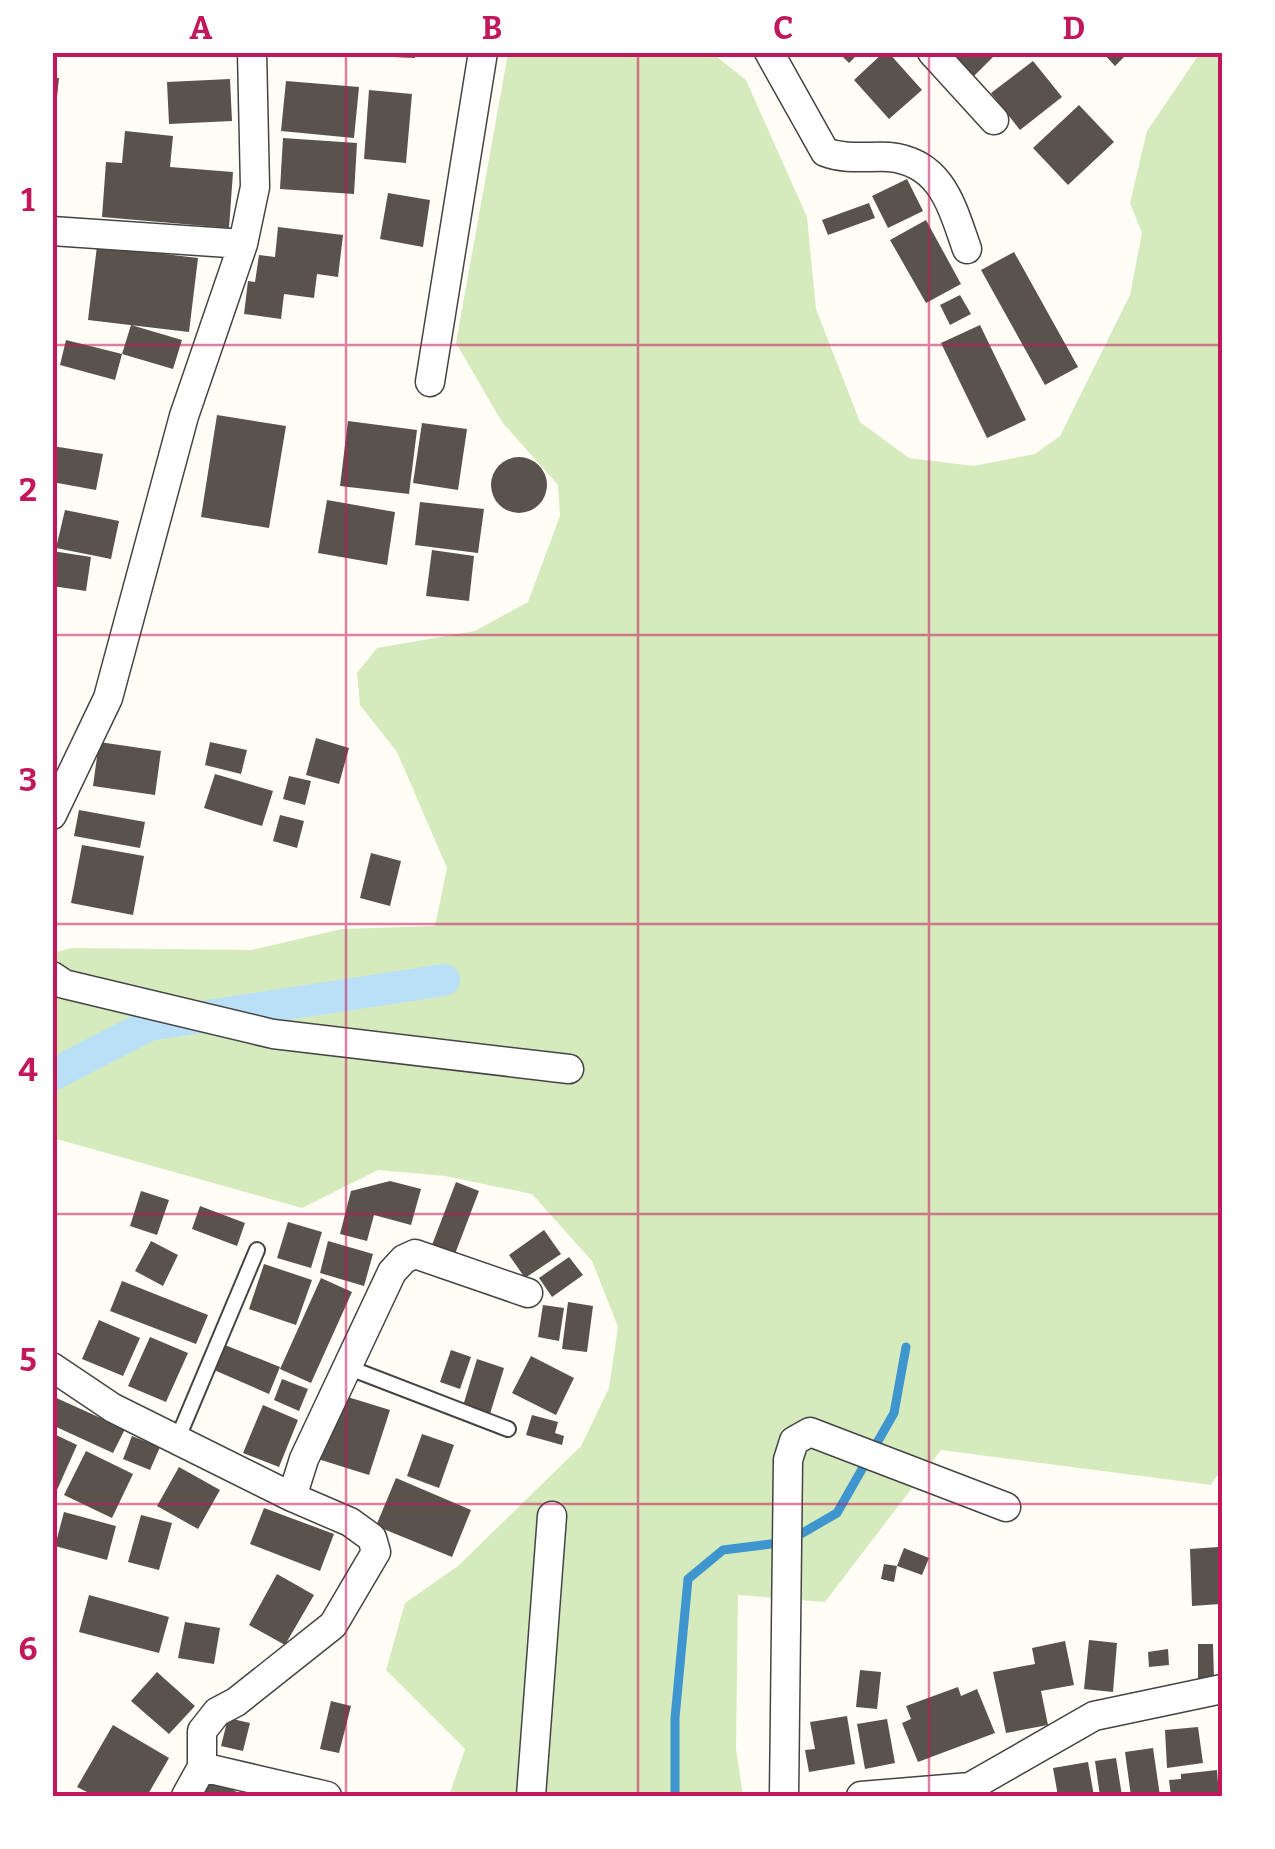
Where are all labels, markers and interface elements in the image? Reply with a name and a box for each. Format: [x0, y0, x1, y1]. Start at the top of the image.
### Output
text: A [190, 9, 213, 47]
text: B [482, 9, 502, 47]
text: C [773, 9, 793, 47]
text: D [1063, 9, 1085, 47]
text: 1 [21, 181, 35, 219]
text: 2 [19, 471, 37, 509]
text: 3 [19, 761, 37, 799]
text: 4 [18, 1051, 38, 1089]
text: 5 [19, 1341, 37, 1379]
text: 6 [19, 1630, 38, 1668]

